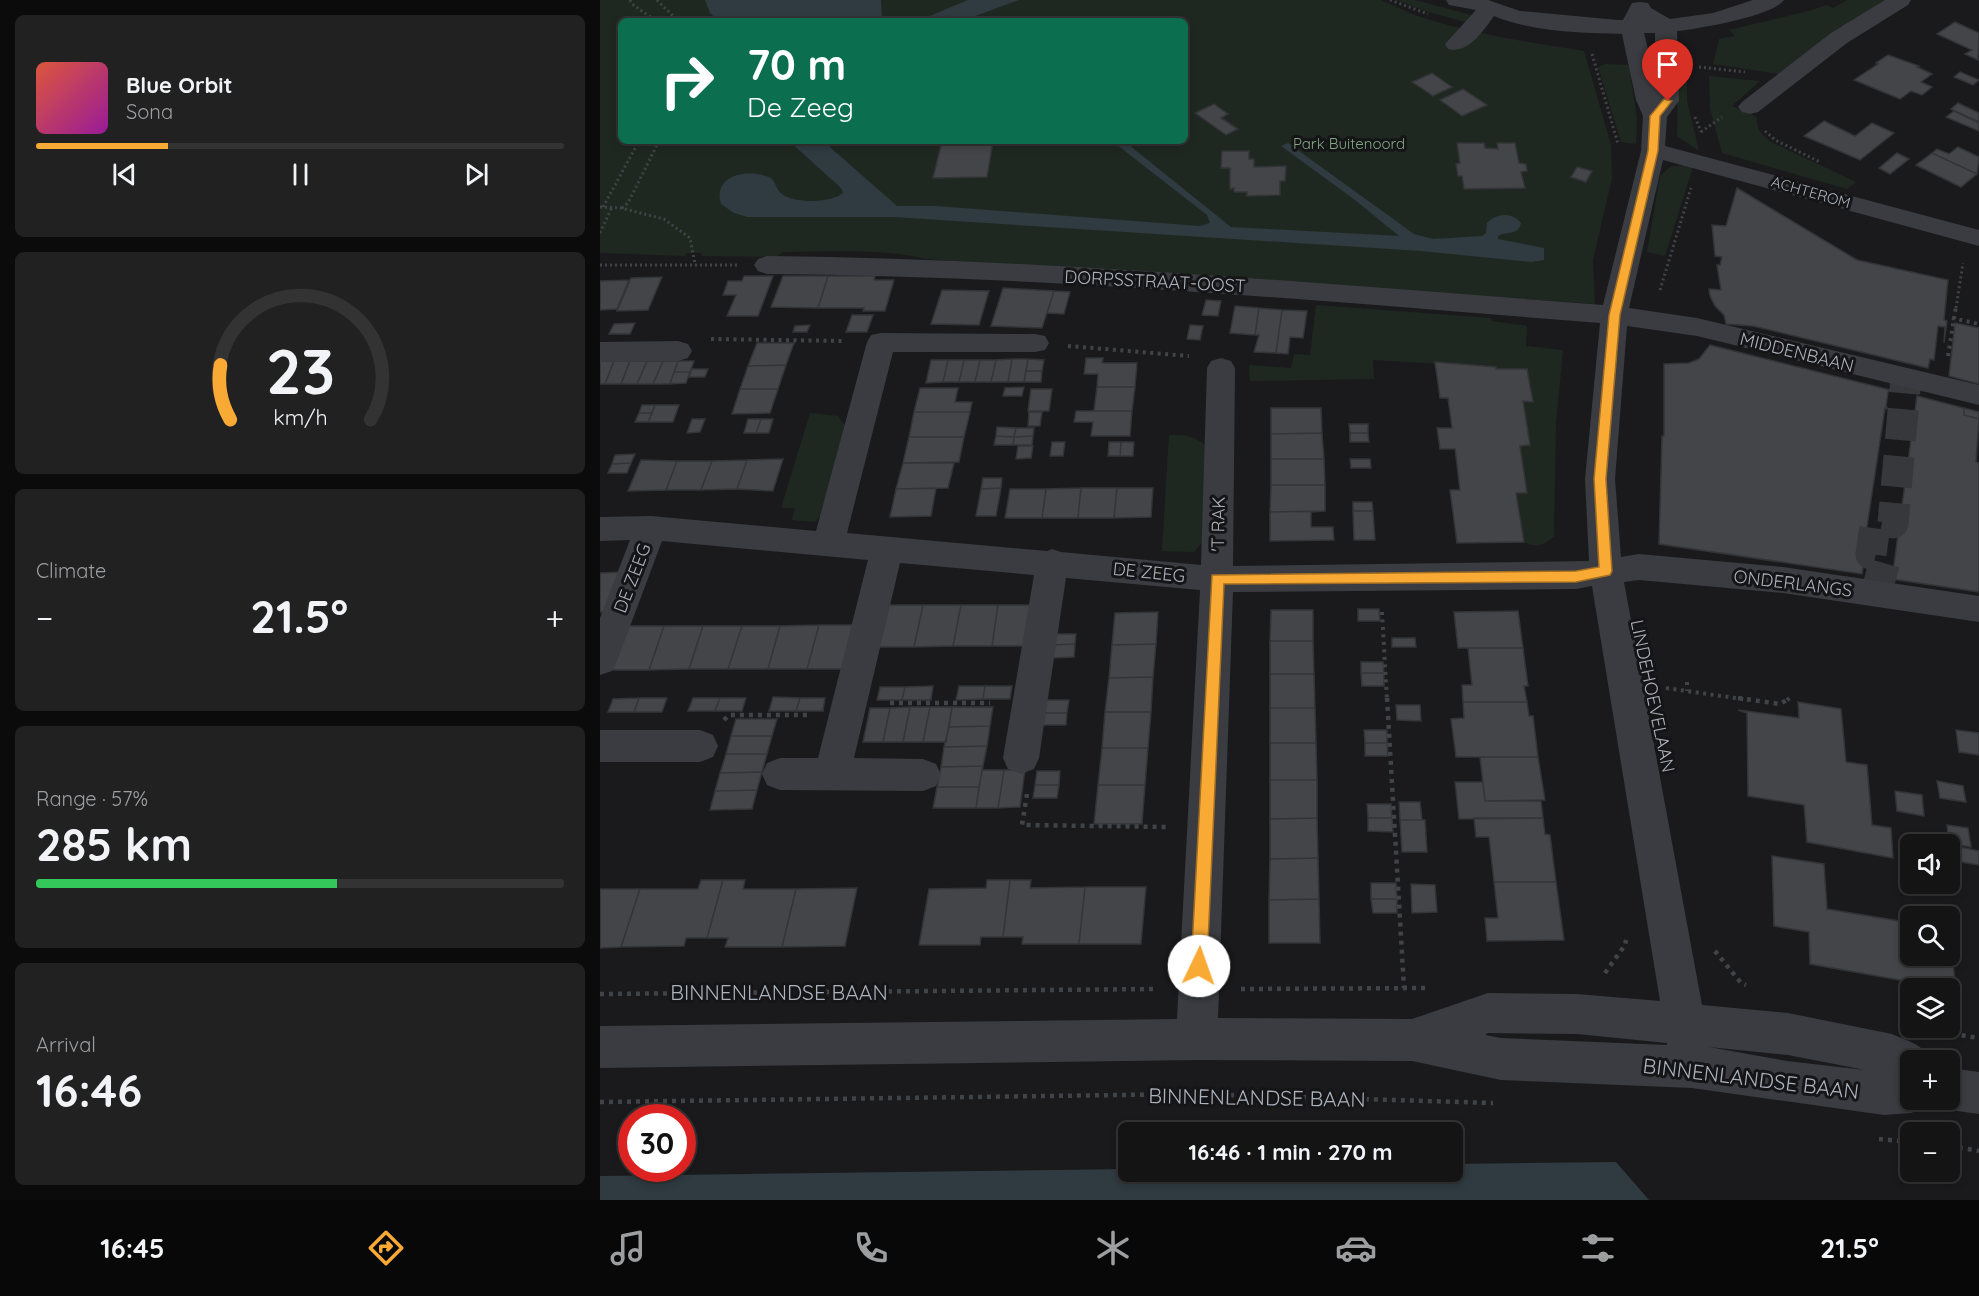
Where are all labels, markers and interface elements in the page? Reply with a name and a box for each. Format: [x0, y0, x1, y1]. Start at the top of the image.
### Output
text: 70 m [747, 38, 846, 91]
pin [1642, 39, 1693, 101]
icon: right [648, 42, 726, 120]
icon: arrive [1651, 48, 1684, 81]
text: Blue Orbit [126, 71, 232, 99]
text: De Zeeg [747, 90, 854, 124]
text: Sona [126, 99, 173, 124]
park label: Park Buitenoord [1293, 134, 1405, 153]
icon: previous [108, 158, 141, 191]
icon: pause [284, 158, 317, 191]
icon: next [460, 158, 493, 191]
street label: ACHTEROM [1769, 172, 1853, 212]
street label: DORPSSTRAAT-OOST [1064, 265, 1246, 297]
street label: MIDDENBAAN [1738, 327, 1856, 377]
text: 23 [265, 332, 335, 410]
text: km/h [273, 404, 327, 430]
street label: 'T RAK [1206, 496, 1230, 552]
street label: DE ZEEG [608, 540, 656, 616]
street label: DE ZEEG [1112, 557, 1186, 587]
text: Climate [36, 558, 106, 583]
street label: ONDERLANGS [1733, 564, 1853, 602]
text: 21.5° [250, 588, 348, 644]
text: − [36, 597, 53, 638]
text: + [545, 597, 564, 638]
street label: LINDEHOEVELAAN [1626, 618, 1680, 774]
text: Range · 57% [36, 786, 148, 811]
text: 285 km [36, 816, 192, 872]
map controls [1900, 834, 1960, 1182]
button: sound [1900, 834, 1960, 894]
button: search [1900, 906, 1960, 966]
position arrow [1167, 934, 1231, 998]
button: layers [1900, 978, 1960, 1038]
street label: BINNENLANDSE BAAN [670, 979, 888, 1005]
text: Arrival [36, 1032, 96, 1057]
button: + [1900, 1050, 1960, 1110]
street label: BINNENLANDSE BAAN [1641, 1052, 1861, 1104]
text: 16:46 [36, 1062, 142, 1118]
street label: BINNENLANDSE BAAN [1148, 1082, 1366, 1112]
speed limit sign: 30 [618, 1104, 696, 1182]
button: − [1900, 1122, 1960, 1182]
text: 16:46 · 1 min · 270 m [1188, 1138, 1393, 1166]
icon: directions [365, 1227, 407, 1269]
icon: music [607, 1227, 649, 1269]
icon: phone [850, 1227, 892, 1269]
icon: climate [1092, 1227, 1134, 1269]
icon: car [1335, 1227, 1377, 1269]
icon: filters [1577, 1227, 1619, 1269]
text: 16:45 [100, 1231, 164, 1265]
text: 21.5° [1820, 1231, 1879, 1265]

